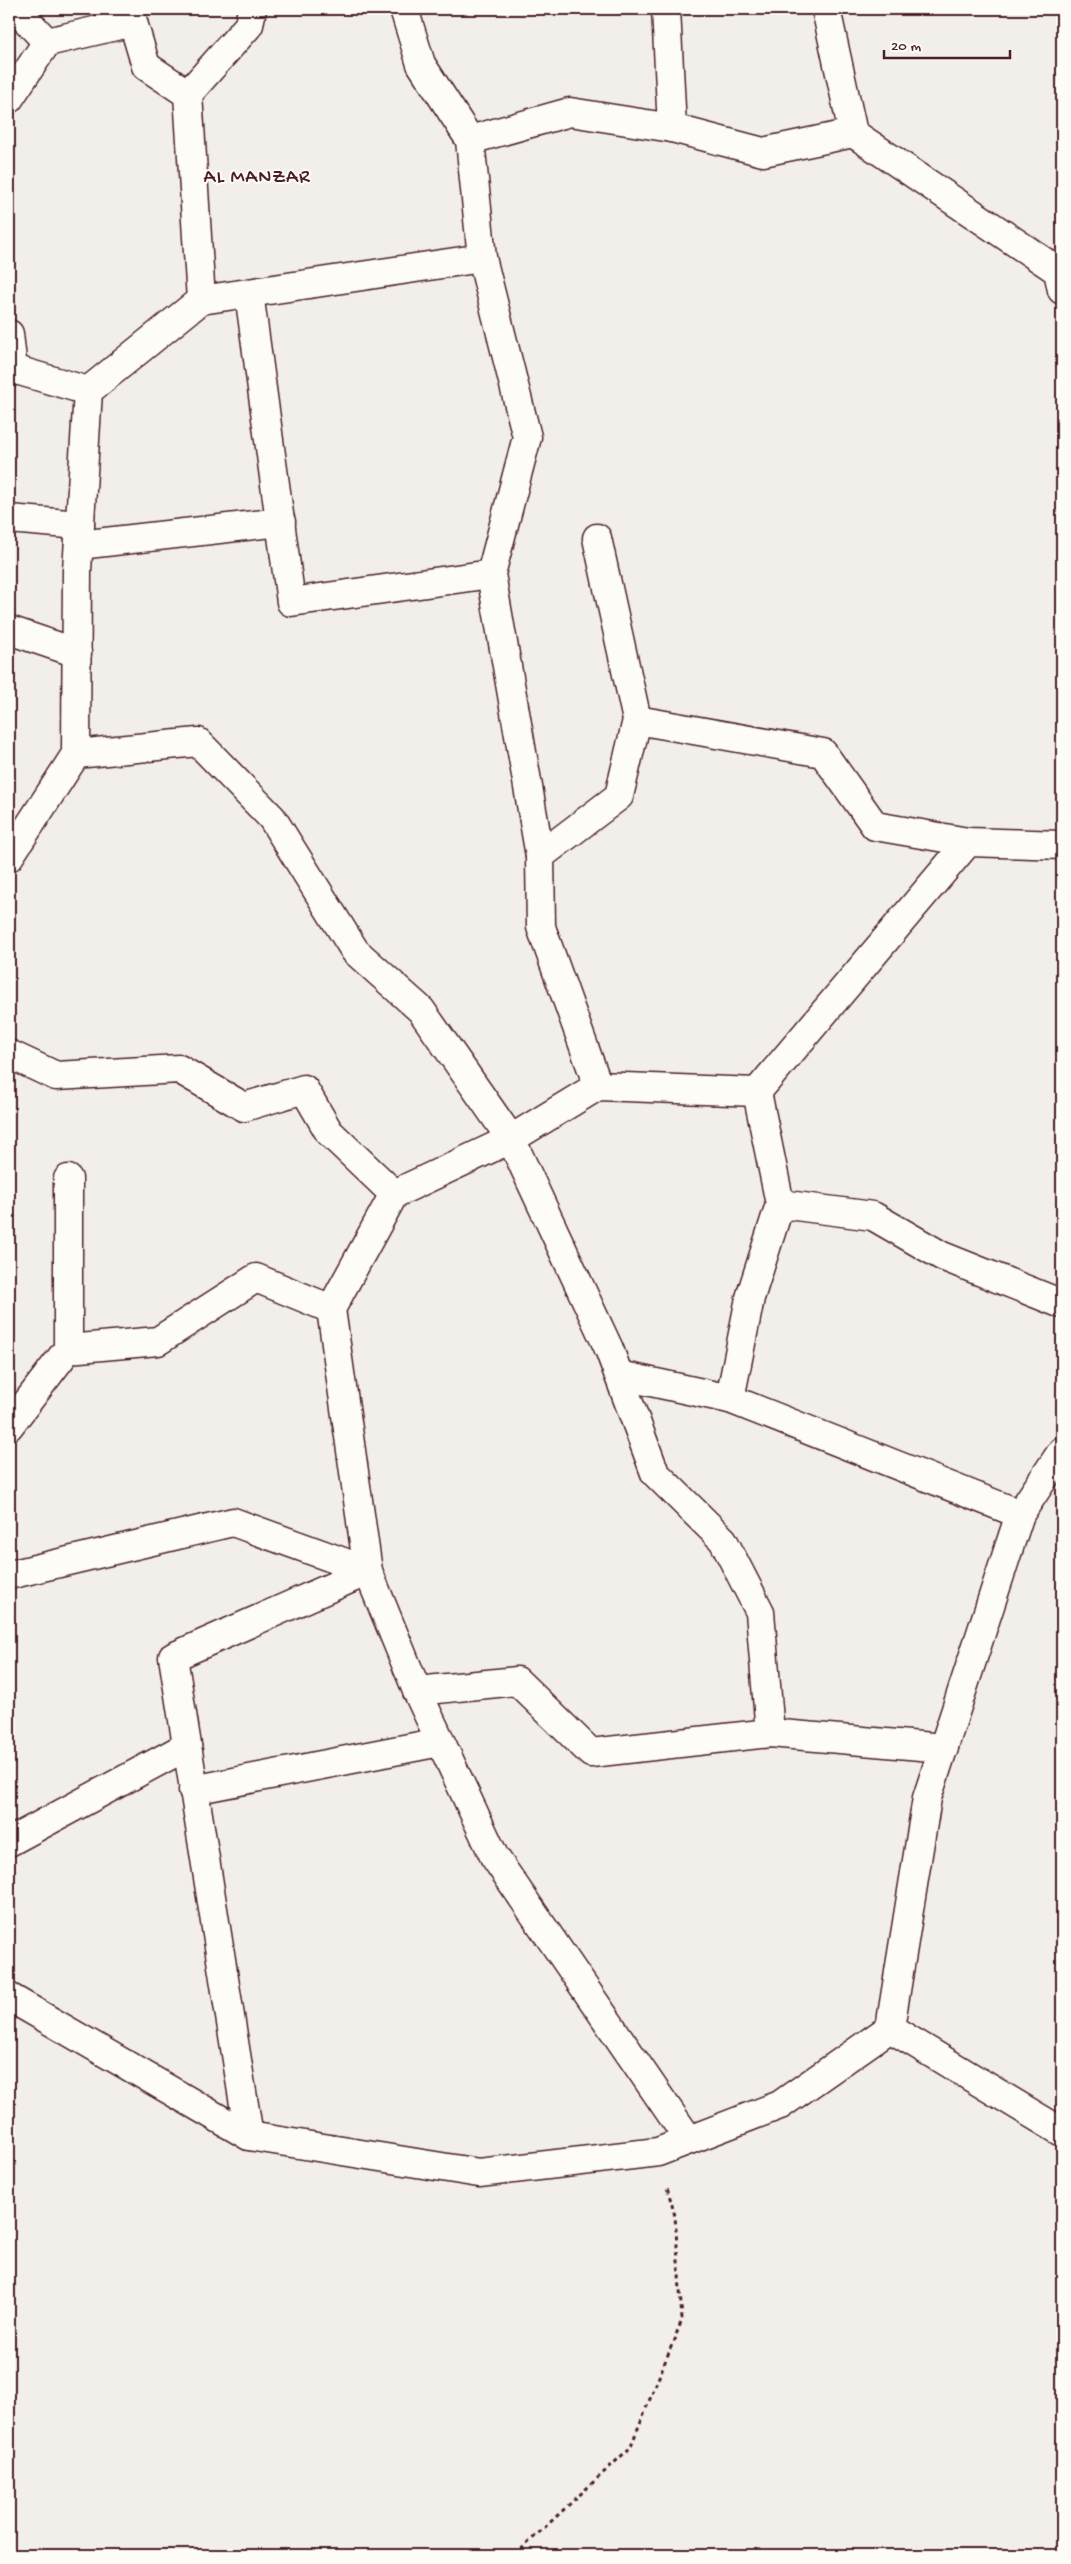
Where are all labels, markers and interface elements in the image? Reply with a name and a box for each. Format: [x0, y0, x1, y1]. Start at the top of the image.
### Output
scale bar [884, 28, 1010, 60]
text: 20 m [891, 38, 921, 56]
district label: AL MANZAR [204, 167, 311, 190]

